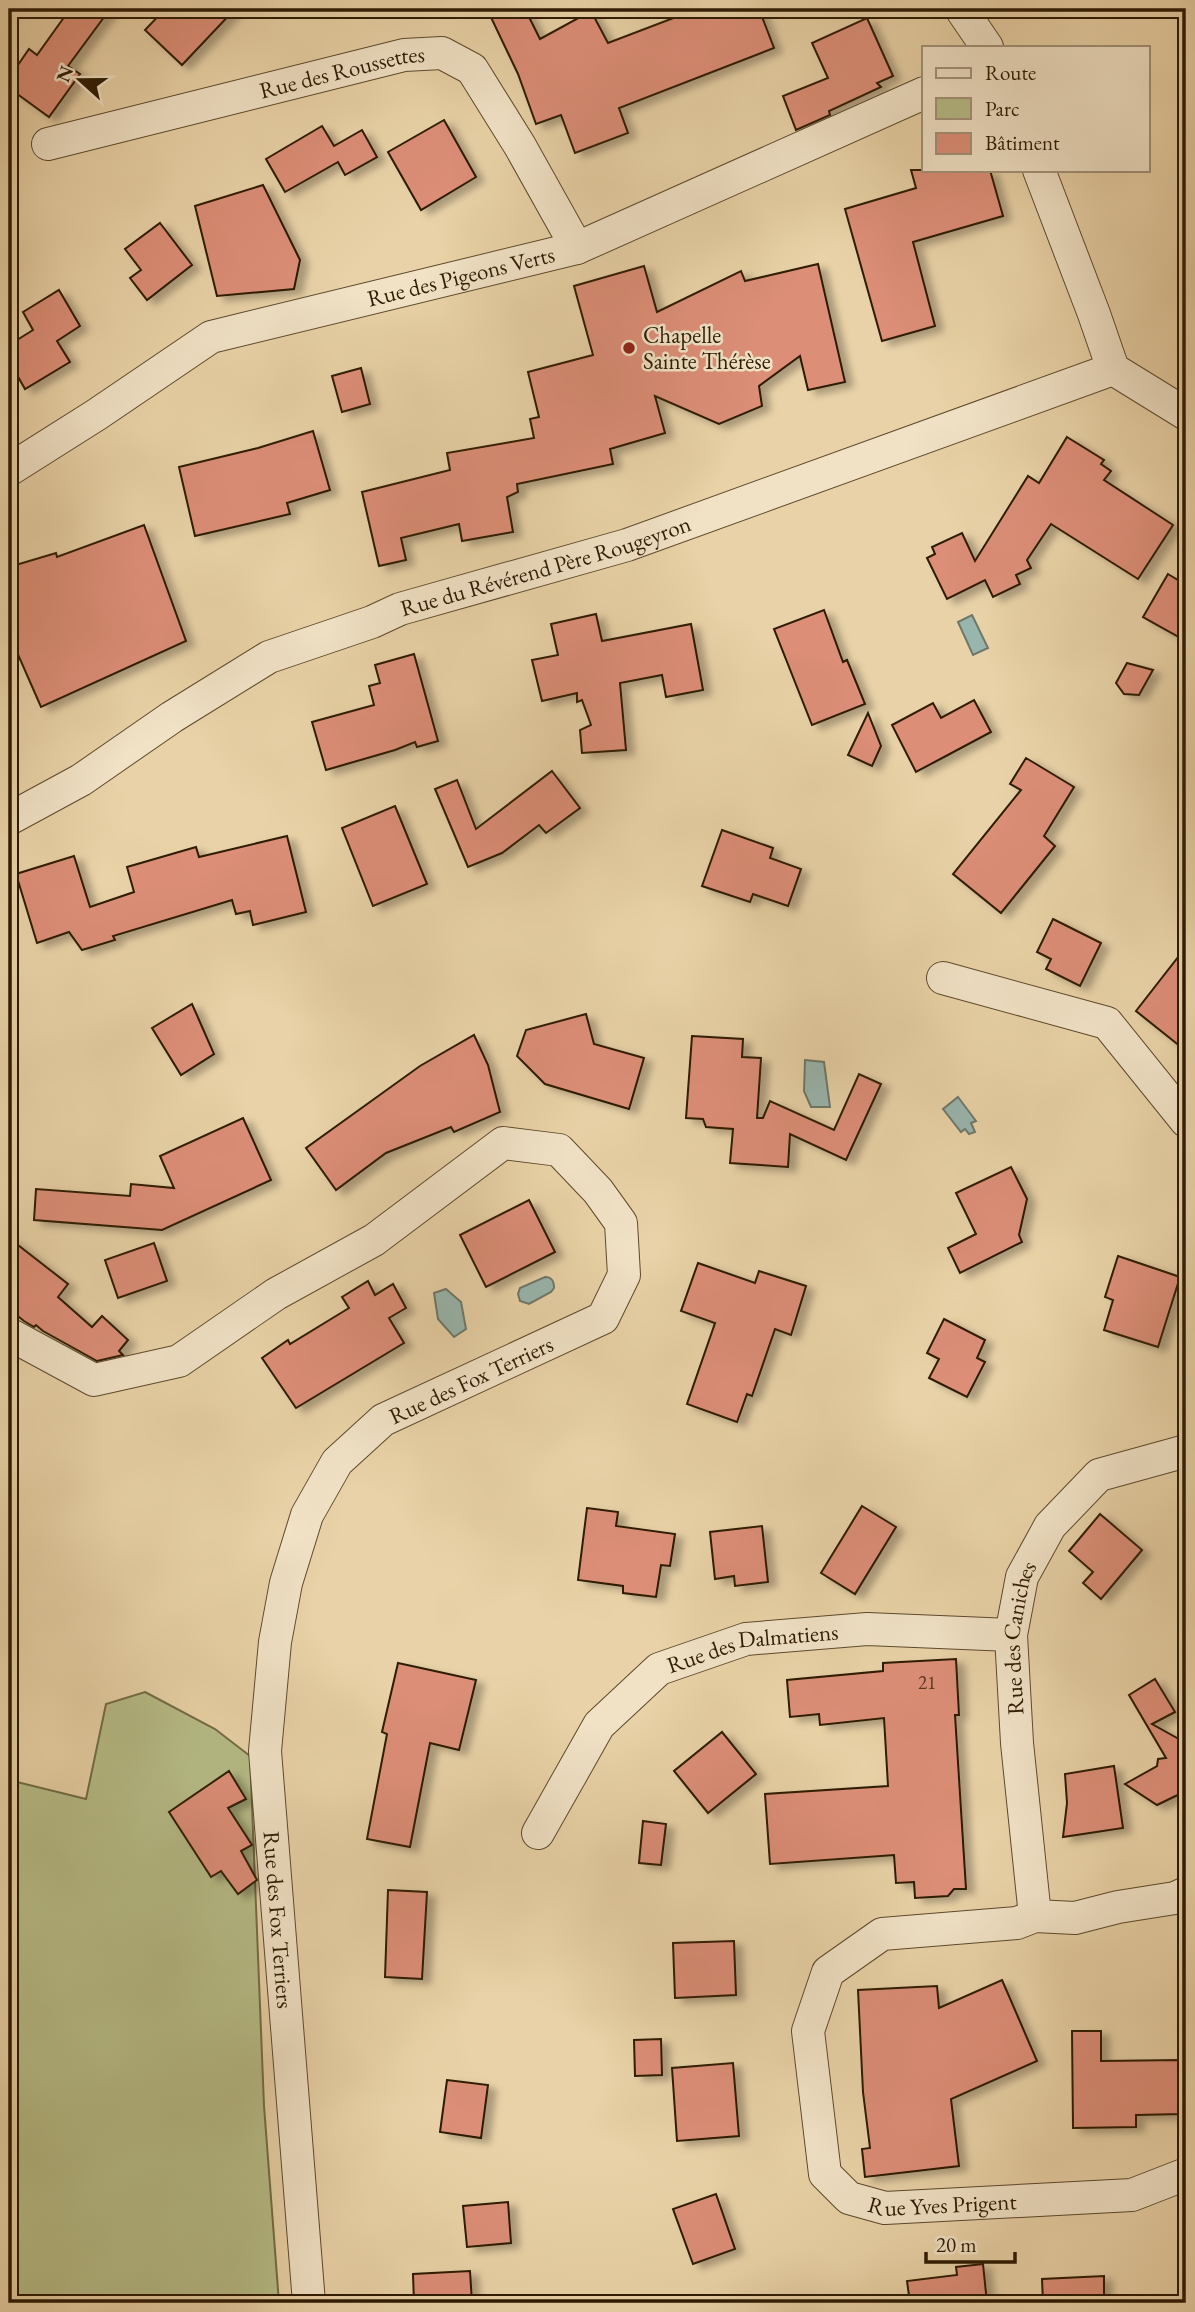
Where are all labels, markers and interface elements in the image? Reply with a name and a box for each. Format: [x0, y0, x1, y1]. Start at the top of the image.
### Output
street label: Rue des Roussettes [256, 39, 426, 106]
north arrow [46, 46, 116, 116]
legend [922, 46, 1150, 172]
text: Route [985, 59, 1036, 86]
text: N [50, 62, 79, 86]
text: Parc [985, 95, 1019, 122]
text: Bâtiment [985, 129, 1060, 156]
street label: Rue des Pigeons Verts [364, 239, 558, 314]
place label: Chapelle Sainte Thérèse [643, 320, 771, 376]
marker: Chapelle Sainte Thérèse [621, 340, 637, 356]
street label: Rue du Révérend Père Rougeyron [397, 508, 695, 623]
street label: Rue des Fox Terriers [384, 1329, 558, 1431]
street label: Rue des Caniches [995, 1555, 1043, 1716]
street label: Rue des Dalmatiens [663, 1616, 839, 1680]
house number: 21 [918, 1670, 936, 1695]
street label: Rue des Fox Terriers [256, 1830, 300, 2010]
street label: Rue Yves Prigent [865, 2186, 1018, 2223]
scale bar [926, 2221, 1015, 2265]
text: 20 m [936, 2231, 977, 2258]

